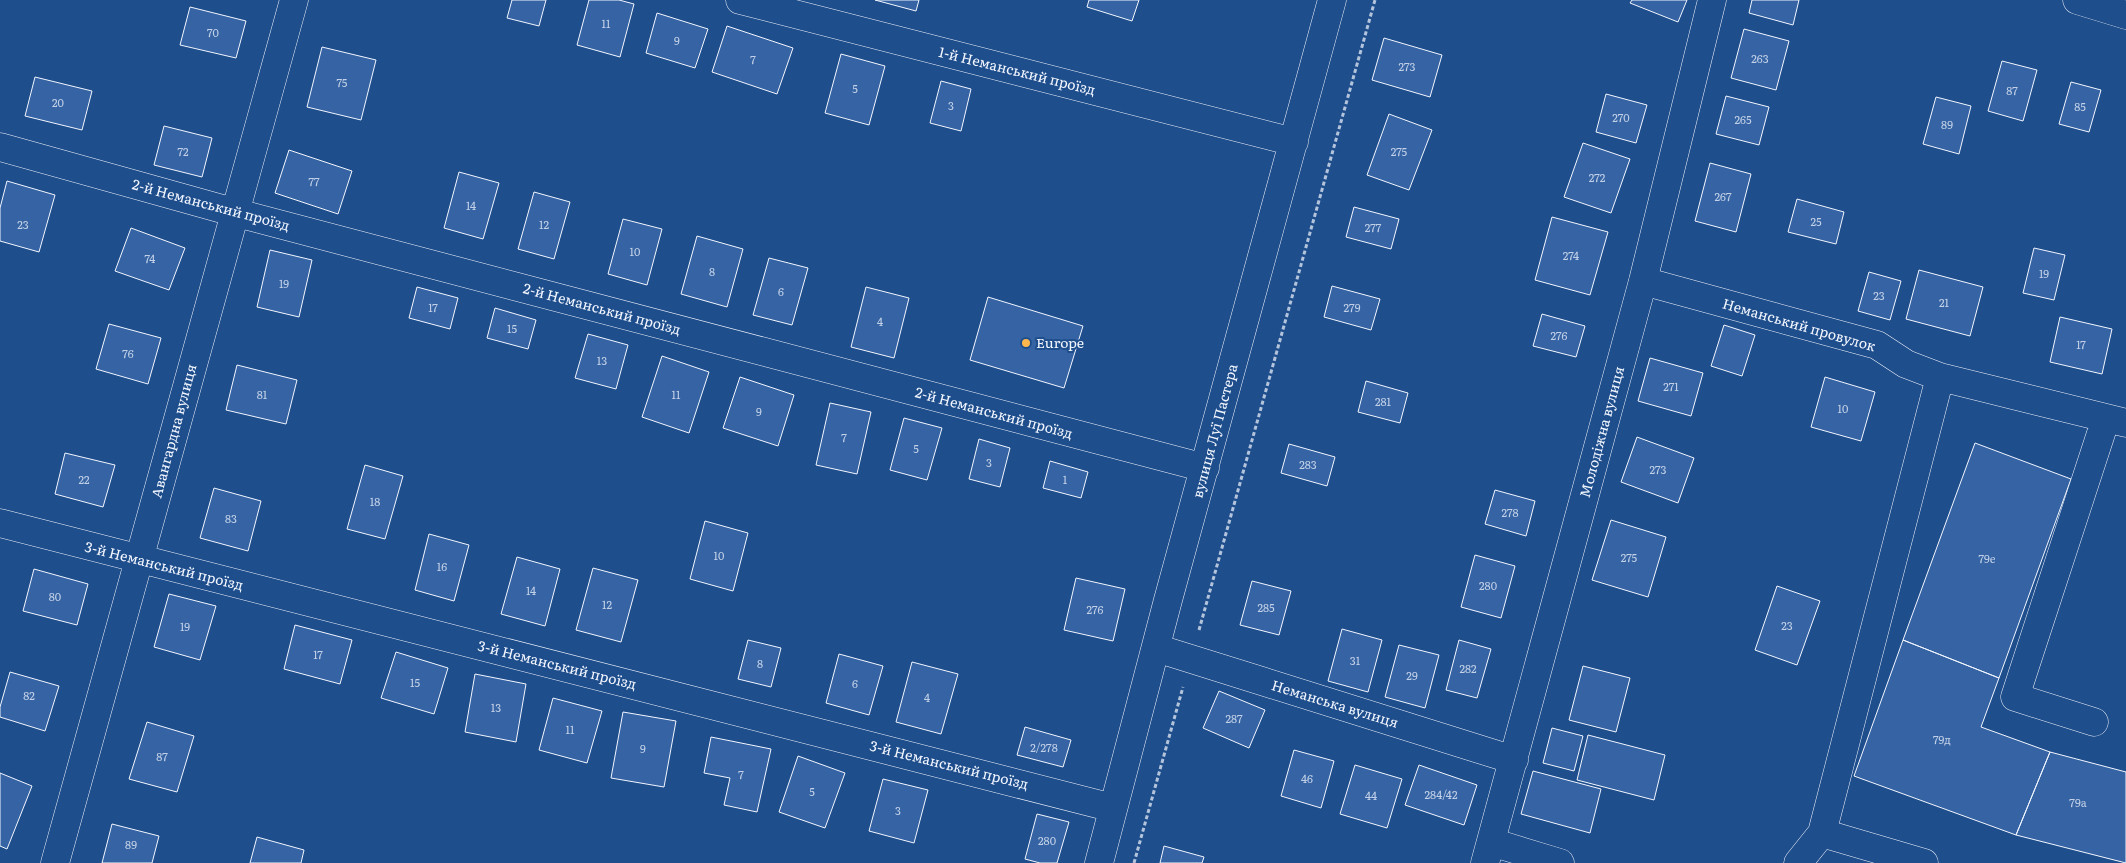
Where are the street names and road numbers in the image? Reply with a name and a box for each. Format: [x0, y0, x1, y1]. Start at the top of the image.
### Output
street label: 1-й Неманський проїзд [937, 41, 1098, 99]
street label: 2-й Неманський проїзд [130, 173, 292, 235]
street label: 2-й Неманський проїзд [521, 277, 683, 339]
street label: Неманський провулок [1720, 293, 1879, 356]
street label: вулиця Луї Пастера [1186, 361, 1242, 500]
street label: Авангардна вулиця [146, 362, 201, 500]
street label: Молодіжна вулиця [1574, 364, 1628, 500]
street label: 2-й Неманський проїзд [913, 381, 1075, 443]
street label: 3-й Неманський проїзд [83, 536, 246, 594]
street label: 3-й Неманський проїзд [476, 635, 639, 693]
street label: Неманська вулиця [1269, 674, 1401, 732]
street label: 3-й Неманський проїзд [868, 735, 1031, 793]

